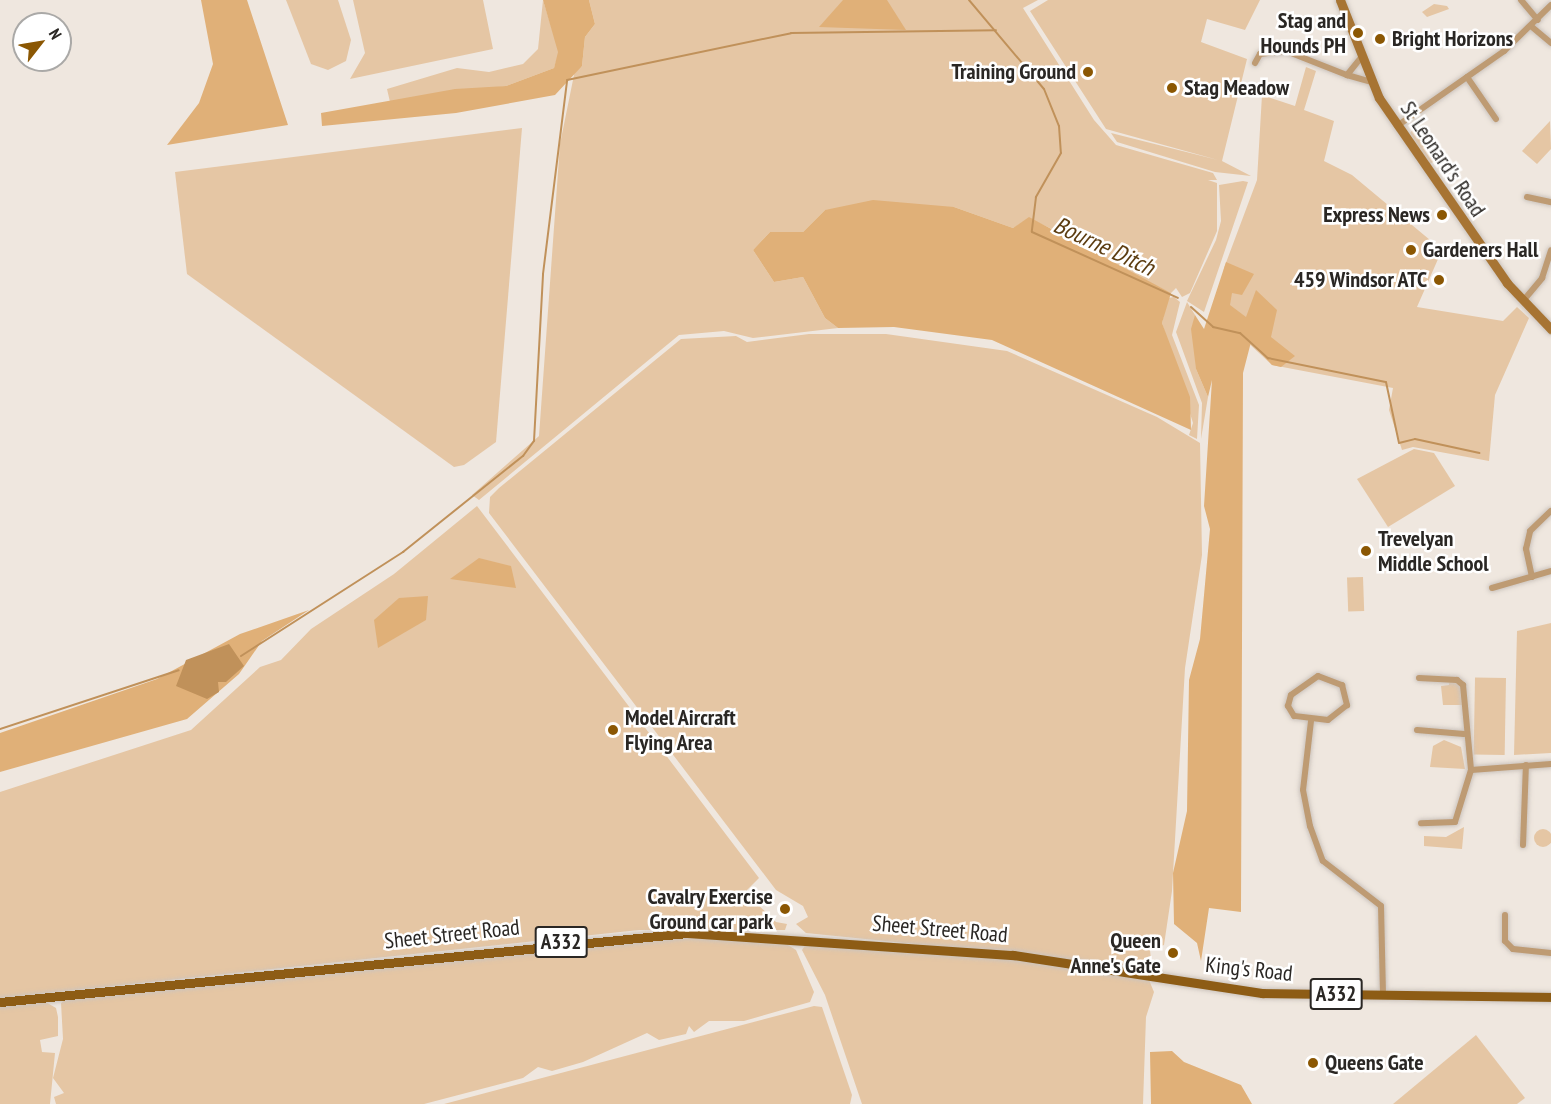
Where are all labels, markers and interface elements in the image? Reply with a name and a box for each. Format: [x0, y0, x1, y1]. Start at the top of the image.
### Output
place label: Stag and Hounds PH [1261, 7, 1346, 58]
north arrow [12, 12, 72, 72]
text: N [45, 25, 67, 43]
marker: Stag and Hounds PH [1351, 26, 1365, 40]
place label: Bright Horizons [1392, 26, 1513, 52]
marker: Bright Horizons [1373, 32, 1387, 46]
place label: Training Ground [951, 59, 1076, 85]
marker: Training Ground [1081, 65, 1095, 79]
place label: Stag Meadow [1184, 75, 1289, 101]
marker: Stag Meadow [1165, 81, 1179, 95]
street label: St Leonard's Road [1395, 96, 1491, 222]
place label: Express News [1323, 202, 1430, 228]
marker: Express News [1435, 208, 1449, 222]
water label: Bourne Ditch [1049, 210, 1159, 282]
place label: Gardeners Hall [1423, 237, 1538, 263]
marker: Gardeners Hall [1404, 243, 1418, 257]
place label: 459 Windsor ATC [1293, 267, 1427, 293]
marker: 459 Windsor ATC [1432, 273, 1446, 287]
place label: Trevelyan Middle School [1378, 525, 1489, 576]
marker: Trevelyan Middle School [1359, 544, 1373, 558]
place label: Model Aircraft Flying Area [625, 704, 736, 756]
marker: Model Aircraft Flying Area [606, 723, 620, 737]
place label: Cavalry Exercise Ground car park [647, 883, 773, 934]
marker: Cavalry Exercise Ground car park [778, 902, 792, 916]
street label: Sheet Street Road [871, 910, 1009, 948]
street label: Sheet Street Road [383, 914, 521, 954]
road number: A332 [534, 924, 588, 960]
place label: Queen Anne's Gate [1070, 927, 1161, 978]
marker: Queen Anne's Gate [1166, 946, 1180, 960]
street label: King's Road [1204, 951, 1294, 987]
road number: A332 [1309, 976, 1363, 1012]
place label: Queens Gate [1325, 1050, 1424, 1076]
marker: Queens Gate [1306, 1056, 1320, 1070]

